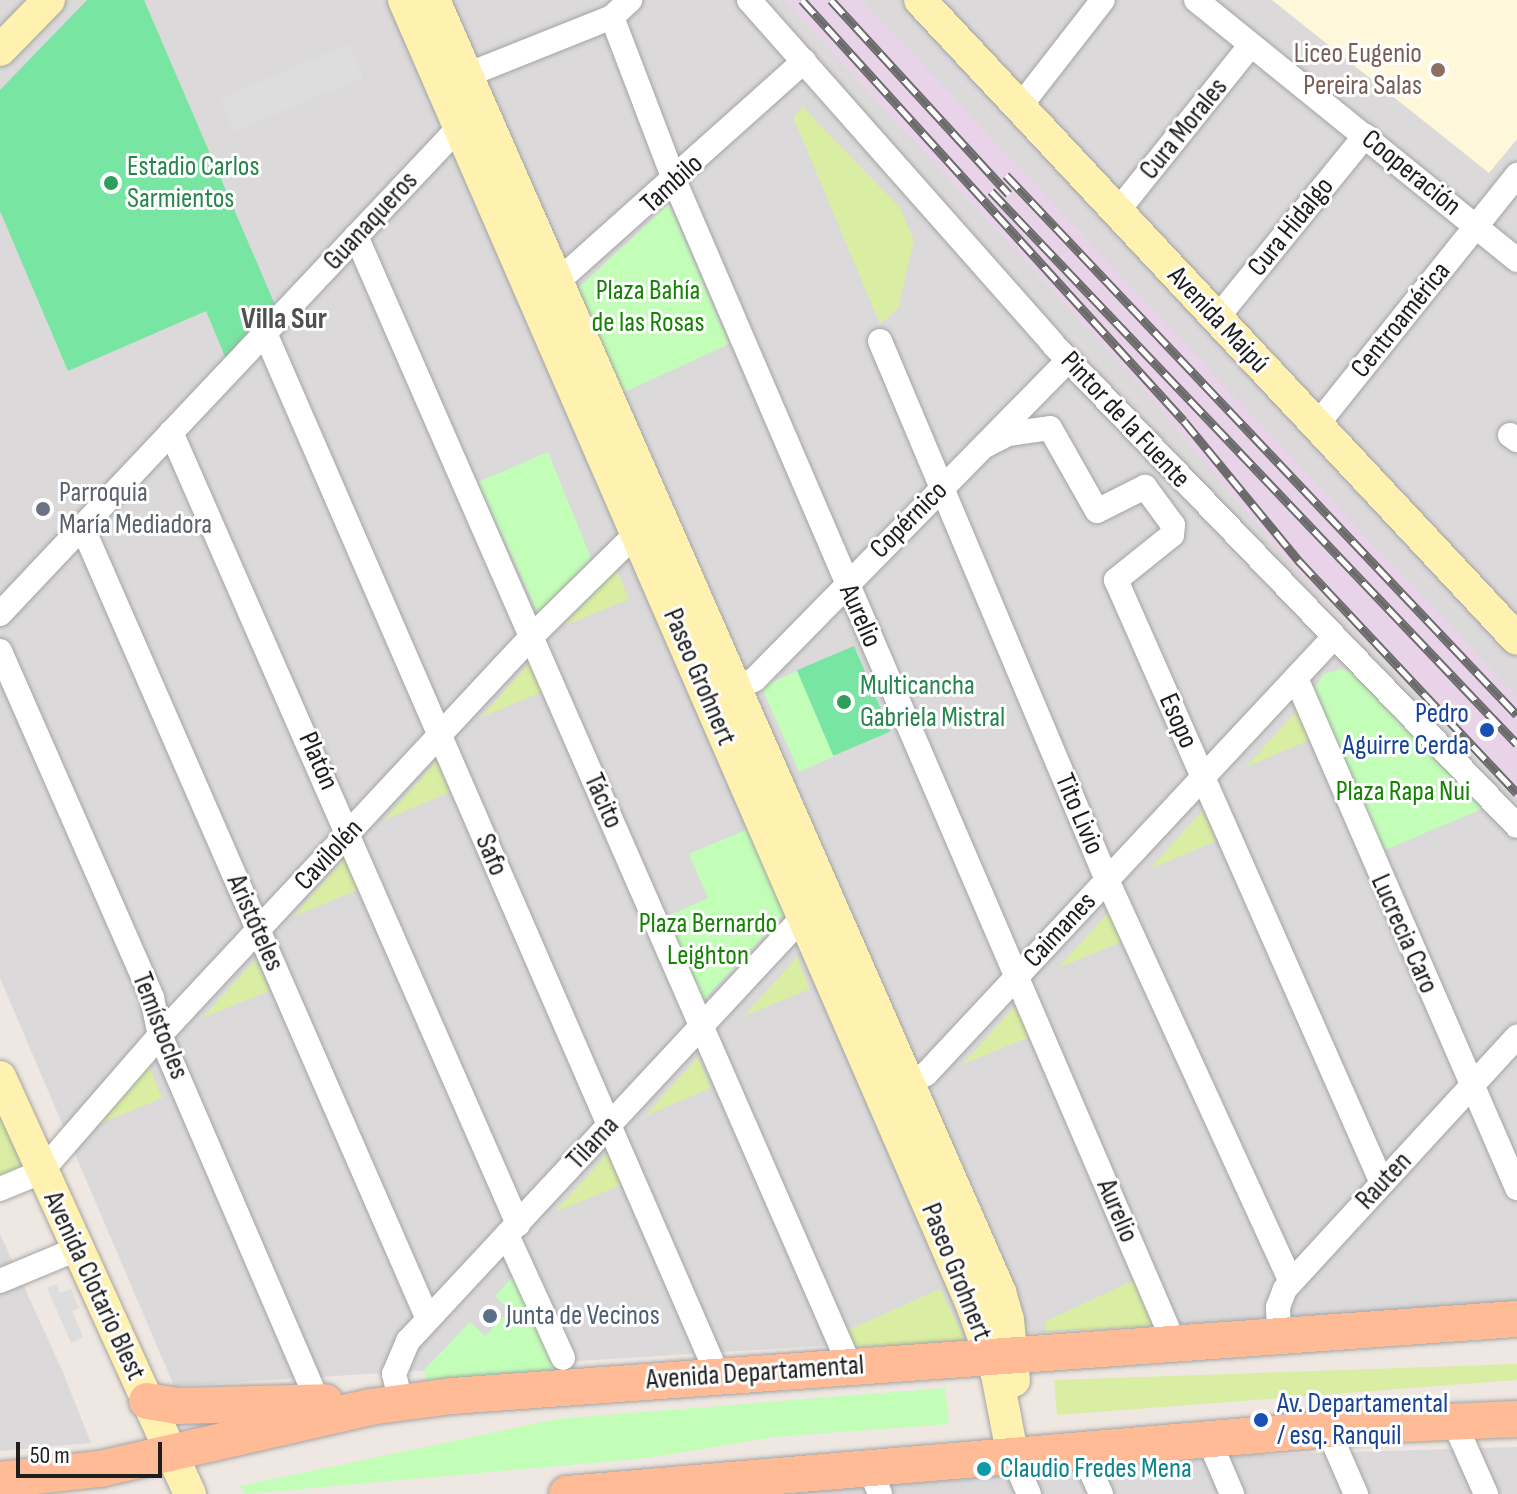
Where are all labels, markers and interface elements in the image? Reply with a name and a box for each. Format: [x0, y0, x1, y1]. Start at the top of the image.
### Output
place label: Liceo Eugenio Pereira Salas [1294, 37, 1422, 103]
marker: Liceo Eugenio Pereira Salas [1429, 61, 1447, 79]
street label: Cura Morales [1133, 71, 1235, 187]
street label: Cooperación [1355, 123, 1467, 223]
street label: Tambilo [634, 147, 710, 221]
place label: Estadio Carlos Sarmientos [127, 150, 260, 216]
street label: Guanaqueros [317, 165, 425, 277]
street label: Cura Hidalgo [1241, 171, 1341, 283]
marker: Estadio Carlos Sarmientos [102, 174, 120, 192]
street label: Centroamérica [1344, 255, 1458, 385]
street label: Avenida Maipú [1160, 260, 1276, 380]
park label: Plaza Bahía de las Rosas [592, 274, 704, 340]
district label: Villa Sur [241, 301, 327, 337]
street label: Pintor de la Fuente [1053, 345, 1197, 495]
street label: Copérnico [863, 474, 955, 566]
place label: Parroquia María Mediadora [59, 476, 212, 542]
marker: Parroquia María Mediadora [34, 500, 52, 518]
street label: Aurelio [831, 579, 889, 653]
street label: Paseo Grohnert [655, 604, 743, 750]
place label: Multicancha Gabriela Mistral [860, 669, 1005, 735]
street label: Esopo [1151, 688, 1205, 754]
marker: Multicancha Gabriela Mistral [835, 693, 853, 711]
place label: Pedro Aguirre Cerda [1343, 697, 1469, 763]
marker: Pedro Aguirre Cerda [1476, 719, 1498, 741]
street label: Platón [291, 727, 345, 795]
street label: Tácito [576, 768, 630, 834]
street label: Tito Livio [1047, 769, 1111, 859]
park label: Plaza Rapa Nui [1336, 775, 1470, 809]
street label: Cavilolén [288, 812, 370, 898]
street label: Safo [467, 829, 515, 881]
street label: Lucrecia Caro [1363, 869, 1445, 999]
street label: Aristóteles [219, 870, 291, 976]
street label: Caimanes [1017, 885, 1103, 975]
park label: Plaza Bernardo Leighton [639, 907, 777, 973]
street label: Temístocles [124, 968, 196, 1084]
street label: Tilama [560, 1109, 626, 1177]
street label: Rauten [1349, 1145, 1419, 1217]
street label: Aurelio [1089, 1174, 1145, 1248]
street label: Avenida Clotario Blest [36, 1186, 152, 1386]
street label: Paseo Grohnert [913, 1198, 999, 1346]
place label: Junta de Vecinos [506, 1299, 660, 1333]
marker: Junta de Vecinos [481, 1307, 499, 1325]
street label: Avenida Departamental [645, 1349, 865, 1397]
place label: Av. Departamental / esq. Ranquil [1277, 1387, 1448, 1453]
marker: Av. Departamental / esq. Ranquil [1252, 1411, 1270, 1429]
scale bar [20, 1426, 166, 1476]
text: 50 m [30, 1441, 70, 1470]
place label: Claudio Fredes Mena [1000, 1452, 1192, 1486]
marker: Claudio Fredes Mena [975, 1460, 993, 1478]

